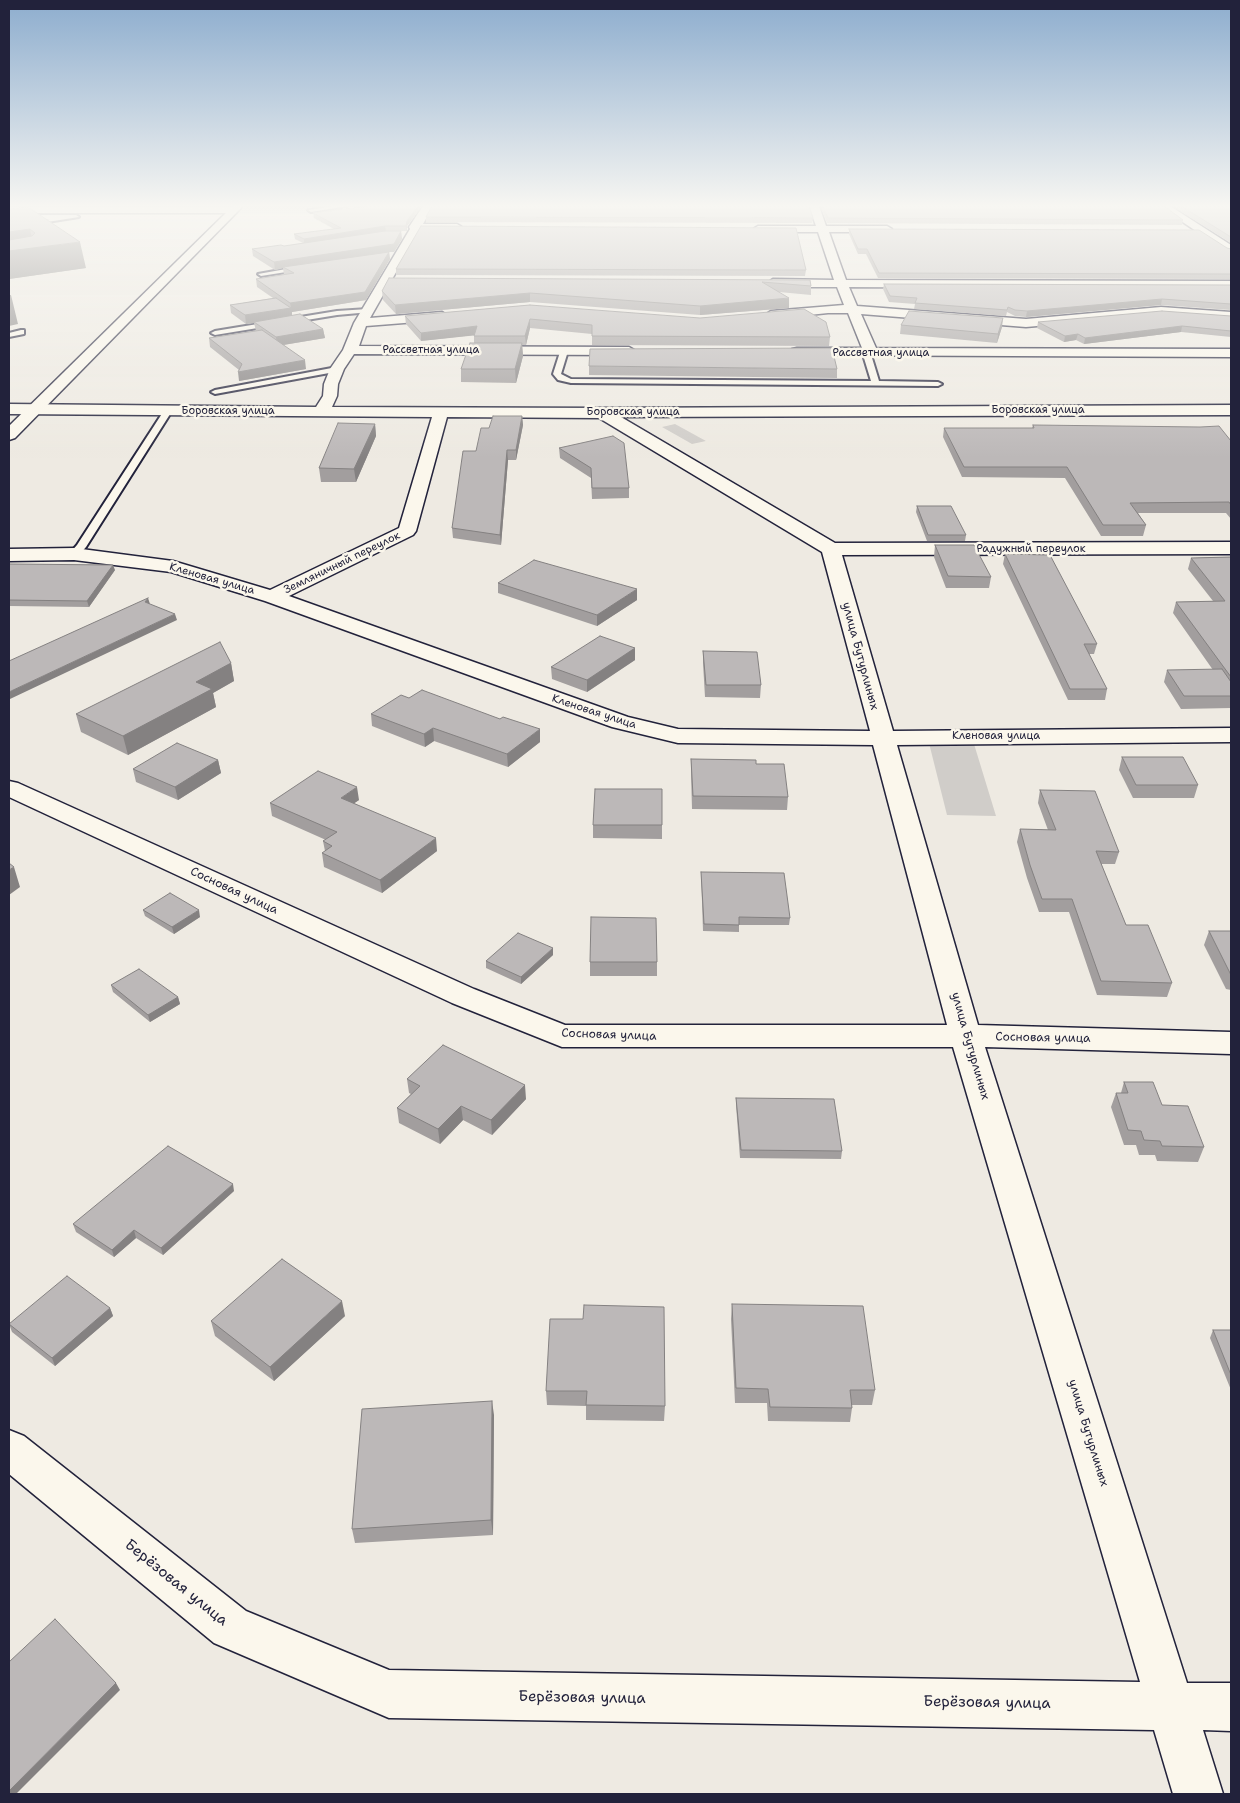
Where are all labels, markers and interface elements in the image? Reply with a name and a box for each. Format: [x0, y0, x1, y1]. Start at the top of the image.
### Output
street label: Рассветная улица [383, 343, 479, 357]
street label: Рассветная улица [833, 346, 929, 360]
street label: Боровская улица [991, 403, 1085, 417]
street label: Боровская улица [181, 404, 275, 418]
street label: Боровская улица [586, 405, 680, 419]
street label: Земляничный переулок [282, 529, 402, 597]
street label: Радужный переулок [976, 542, 1086, 556]
street label: Кленовая улица [168, 561, 256, 597]
street label: улица Бутурлиных [839, 600, 881, 712]
street label: Кленовая улица [550, 692, 638, 732]
street label: Кленовая улица [952, 729, 1040, 743]
street label: Сосновая улица [188, 864, 280, 918]
street label: улица Бутурлиных [948, 991, 992, 1101]
street label: Сосновая улица [561, 1026, 657, 1044]
street label: Сосновая улица [995, 1030, 1091, 1046]
street label: улица Бутурлиных [1065, 1378, 1111, 1488]
street label: Берёзовая улица [121, 1536, 231, 1630]
street label: Берёзовая улица [518, 1688, 646, 1708]
street label: Берёзовая улица [923, 1693, 1051, 1713]

